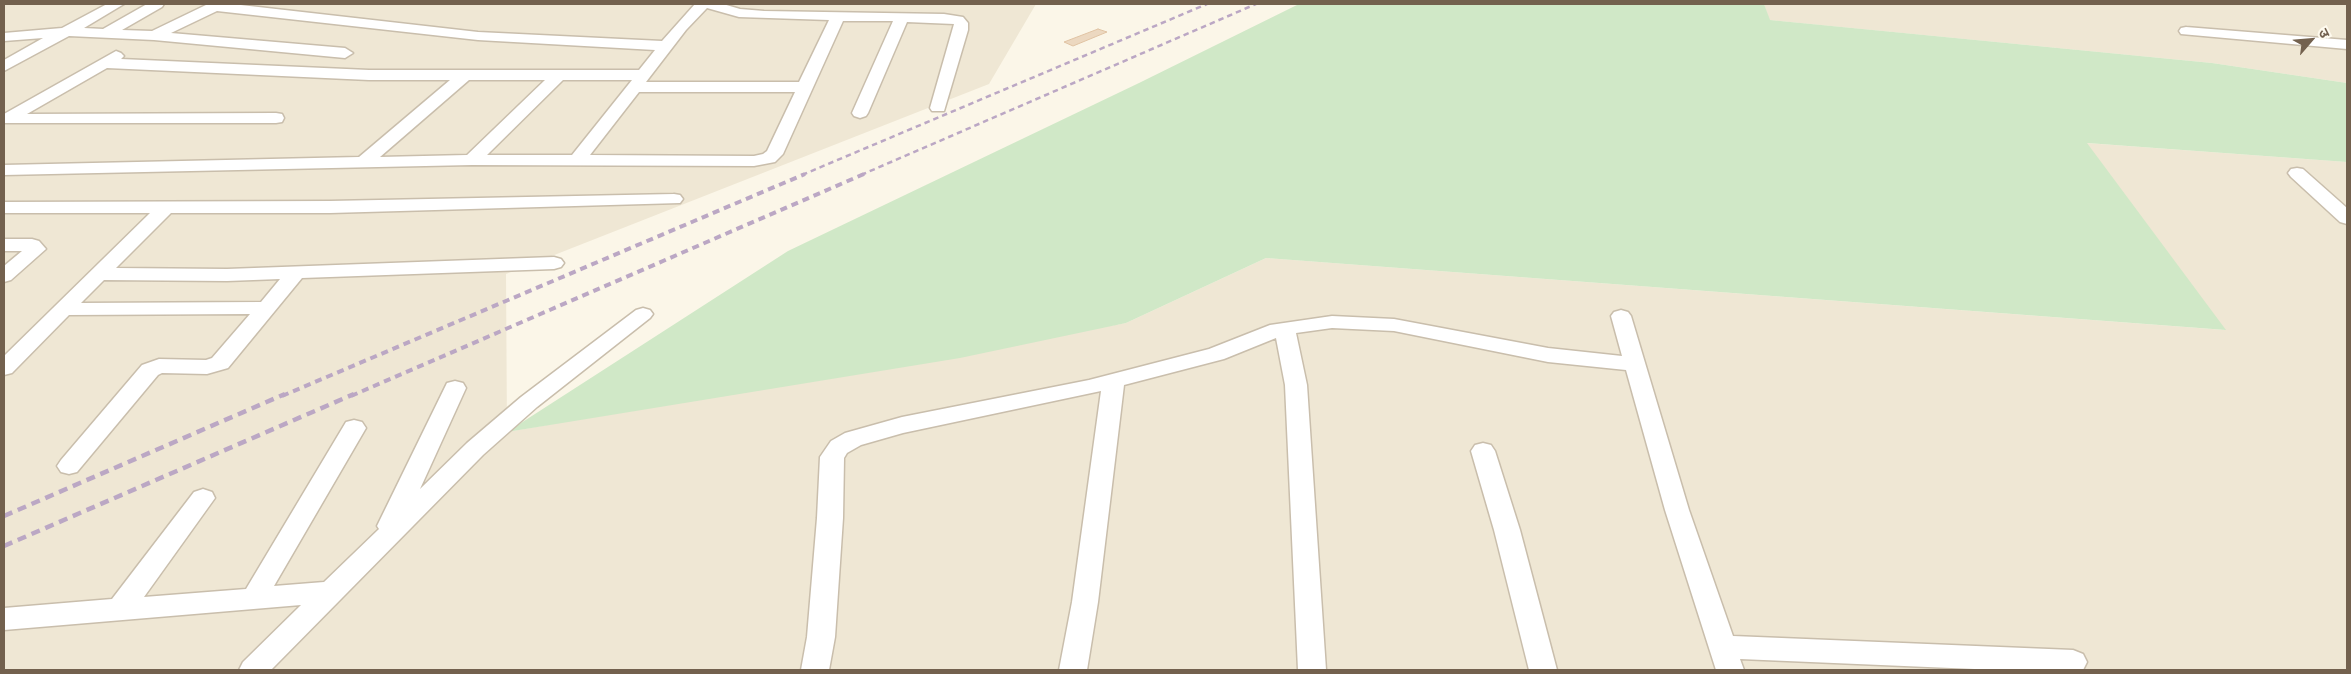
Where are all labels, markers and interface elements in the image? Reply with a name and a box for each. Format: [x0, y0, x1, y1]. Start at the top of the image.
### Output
north arrow [2286, 15, 2336, 65]
text: उ [2314, 25, 2334, 41]

